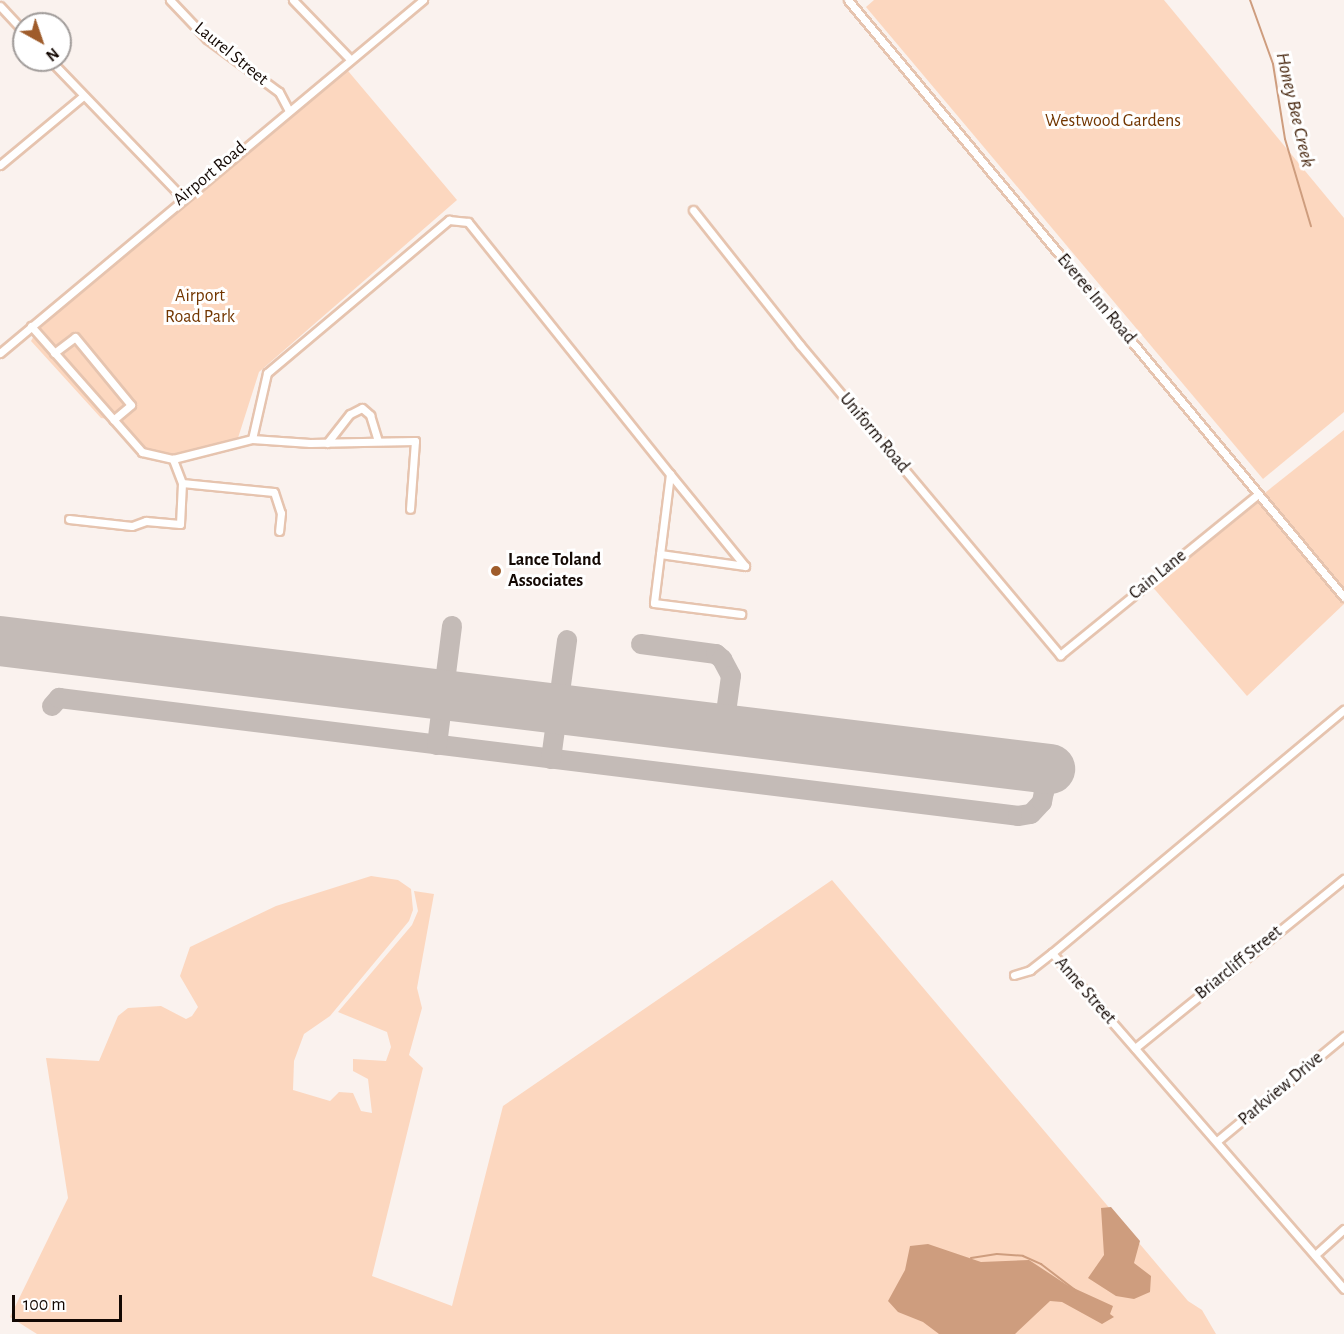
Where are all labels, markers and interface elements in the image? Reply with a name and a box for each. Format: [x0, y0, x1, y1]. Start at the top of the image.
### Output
north arrow [12, 12, 72, 72]
street label: Laurel Street [190, 18, 272, 90]
text: N [43, 45, 62, 64]
water label: Honey Bee Creek [1270, 50, 1320, 170]
park label: Westwood Gardens [1045, 110, 1181, 132]
street label: Airport Road [169, 137, 251, 211]
street label: Everee Inn Road [1052, 250, 1140, 348]
park label: Airport Road Park [165, 286, 235, 328]
street label: Uniform Road [834, 389, 914, 477]
street label: Cain Lane [1125, 545, 1191, 605]
place label: Lance Toland Associates [508, 550, 601, 592]
marker: Lance Toland Associates [489, 564, 503, 578]
street label: Briarcliff Street [1191, 921, 1287, 1005]
street label: Anne Street [1050, 953, 1120, 1029]
street label: Parkview Drive [1234, 1047, 1328, 1131]
scale bar [15, 1283, 124, 1321]
text: 100 m [23, 1296, 66, 1314]

